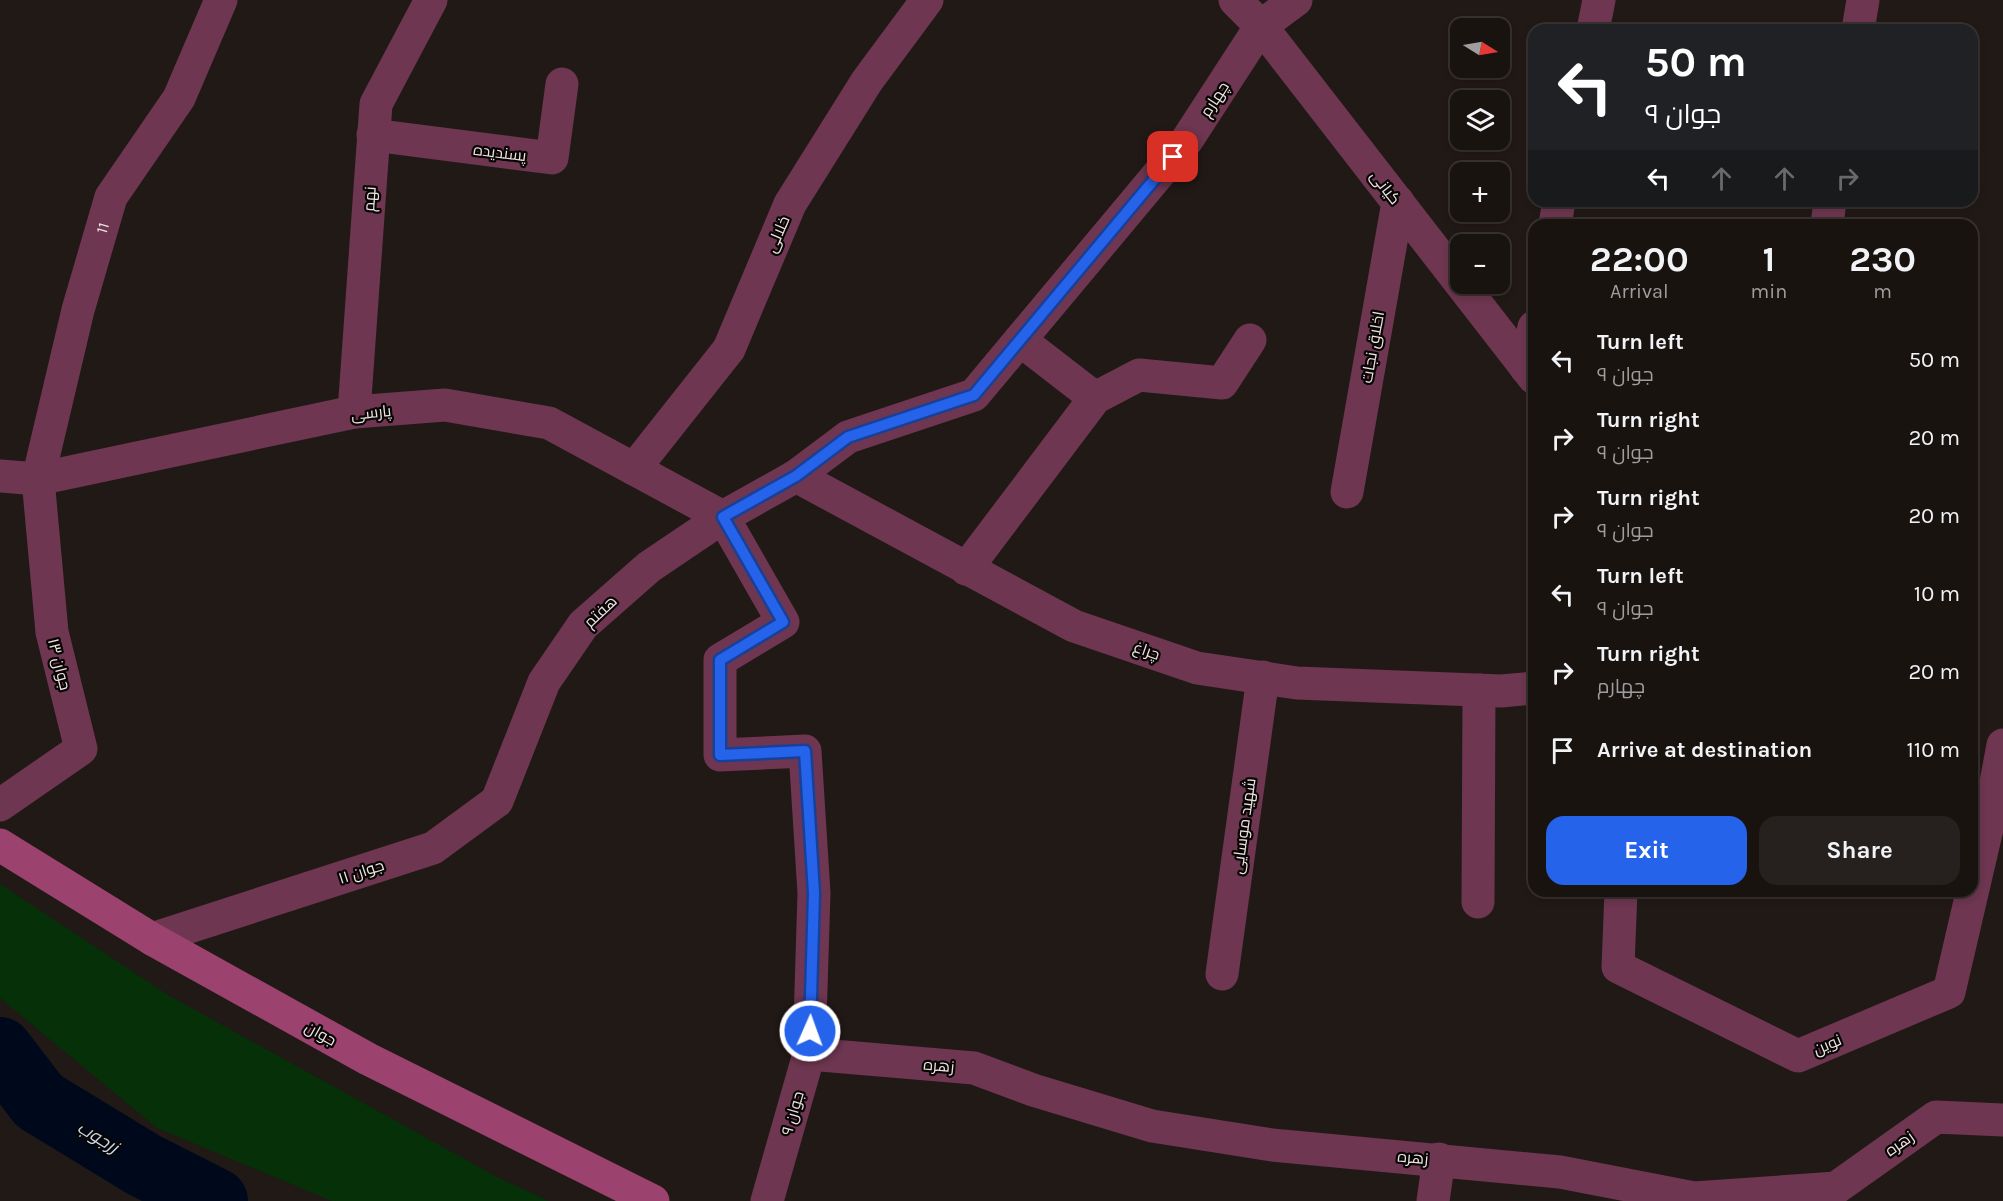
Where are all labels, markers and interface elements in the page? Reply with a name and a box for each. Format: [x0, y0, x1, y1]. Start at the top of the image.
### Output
north arrow [1450, 18, 1510, 78]
map controls [1450, 18, 1510, 294]
text: 50 m [1645, 37, 1747, 87]
icon: left [1546, 48, 1624, 126]
street label: چهارم [1196, 78, 1235, 122]
button: layers [1450, 90, 1510, 150]
text: جوان ۹ [1645, 98, 1721, 130]
pin [1147, 131, 1198, 182]
street label: پسندیده [472, 140, 528, 167]
icon: arrive [1156, 140, 1189, 173]
button: + [1450, 162, 1510, 222]
icon: left [1642, 162, 1675, 195]
icon: ahead [1705, 162, 1738, 195]
icon: ahead [1768, 162, 1801, 195]
icon: right [1831, 162, 1864, 195]
street label: کیانی [1366, 167, 1405, 209]
street label: نهم [359, 186, 382, 213]
street label: خلالی [761, 213, 795, 256]
street label: 11 [92, 220, 113, 236]
button: − [1450, 234, 1510, 294]
text: 22:00 [1590, 238, 1689, 280]
text: 1 [1762, 238, 1775, 280]
text: 230 [1849, 238, 1916, 280]
text: Arrival [1610, 280, 1669, 303]
text: min [1751, 280, 1787, 303]
text: m [1873, 280, 1892, 303]
street label: اخلاق نجات [1357, 310, 1389, 385]
text: Turn left [1597, 329, 1684, 355]
icon: left [1546, 344, 1579, 377]
text: 50 m [1909, 347, 1960, 373]
text: جوان ۹ [1597, 363, 1654, 386]
street label: پارسی [350, 401, 393, 426]
text: Turn right [1597, 407, 1700, 433]
icon: right [1546, 422, 1579, 455]
text: 20 m [1908, 425, 1960, 451]
text: جوان ۹ [1597, 441, 1654, 464]
text: Turn right [1597, 485, 1700, 511]
icon: right [1546, 500, 1579, 533]
text: 20 m [1908, 503, 1960, 529]
text: جوان ۹ [1597, 519, 1654, 542]
text: Turn left [1597, 563, 1684, 589]
icon: left [1546, 578, 1579, 611]
text: 10 m [1914, 581, 1960, 607]
street label: هفتم [580, 591, 622, 633]
text: جوان ۹ [1597, 597, 1654, 620]
street label: جوان ۱۳ [43, 636, 75, 692]
street label: چراغ [1130, 637, 1163, 666]
text: Turn right [1597, 641, 1700, 667]
icon: right [1546, 656, 1579, 689]
text: 20 m [1908, 659, 1960, 685]
text: چهارم [1597, 675, 1645, 698]
icon: arrive [1546, 734, 1579, 767]
text: Arrive at destination [1597, 737, 1812, 763]
text: 110 m [1907, 737, 1960, 763]
street label: شهید موسایی [1227, 777, 1261, 875]
button: Exit [1546, 816, 1747, 885]
button: Share [1759, 816, 1960, 885]
street label: جوان ۱۱ [336, 855, 387, 889]
position arrow [778, 999, 842, 1063]
street label: جوان [301, 1017, 340, 1051]
street label: نوین [1810, 1030, 1845, 1060]
street label: زهره [923, 1055, 955, 1076]
street label: جوان ۹ [777, 1089, 809, 1138]
water label: زرجوب [73, 1116, 124, 1159]
street label: زهره [1881, 1127, 1917, 1160]
street label: زهره [1397, 1147, 1429, 1168]

